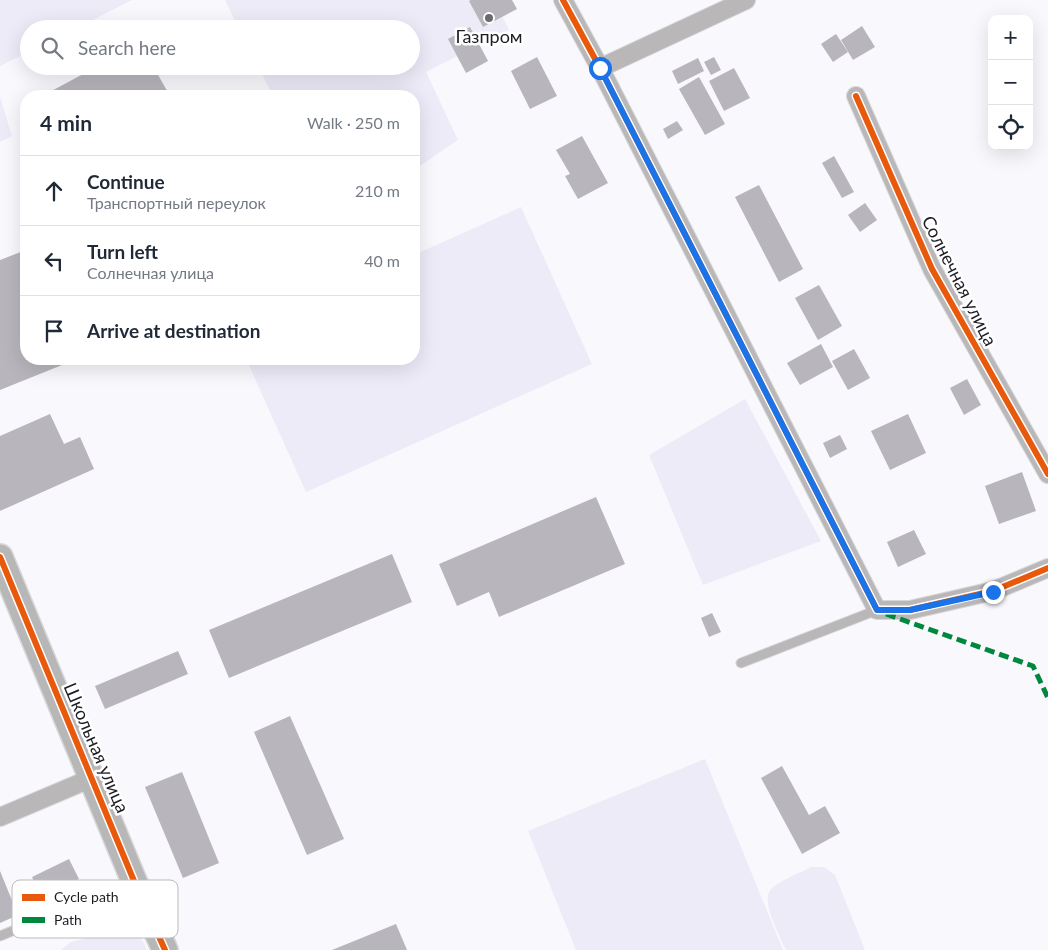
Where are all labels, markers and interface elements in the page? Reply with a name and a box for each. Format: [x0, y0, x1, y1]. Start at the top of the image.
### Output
marker: Газпром [483, 12, 495, 24]
map controls [988, 15, 1033, 150]
button: + [988, 15, 1033, 60]
search box [20, 20, 420, 75]
place label: Газпром [455, 25, 523, 47]
icon: search [38, 34, 66, 62]
text: Search here [78, 36, 176, 59]
route start [589, 57, 612, 80]
button: − [988, 60, 1033, 105]
button: locate [988, 105, 1033, 150]
text: 4 min [40, 110, 92, 135]
text: Walk · 250 m [307, 113, 400, 132]
text: Continue [87, 170, 165, 193]
icon: ahead [40, 177, 68, 205]
text: 210 m [355, 181, 400, 200]
text: Транспортный переулок [87, 193, 266, 212]
street label: Солнечная улица [918, 212, 1002, 349]
text: Turn left [87, 240, 158, 263]
icon: left [40, 247, 68, 275]
text: 40 m [364, 251, 400, 270]
text: Солнечная улица [87, 263, 214, 282]
icon: arrive [40, 317, 68, 345]
text: Arrive at destination [87, 319, 260, 342]
route end [982, 581, 1005, 604]
street label: Школьная улица [60, 679, 134, 816]
legend [12, 880, 178, 938]
text: Cycle path [54, 888, 119, 905]
text: Path [54, 911, 82, 928]

